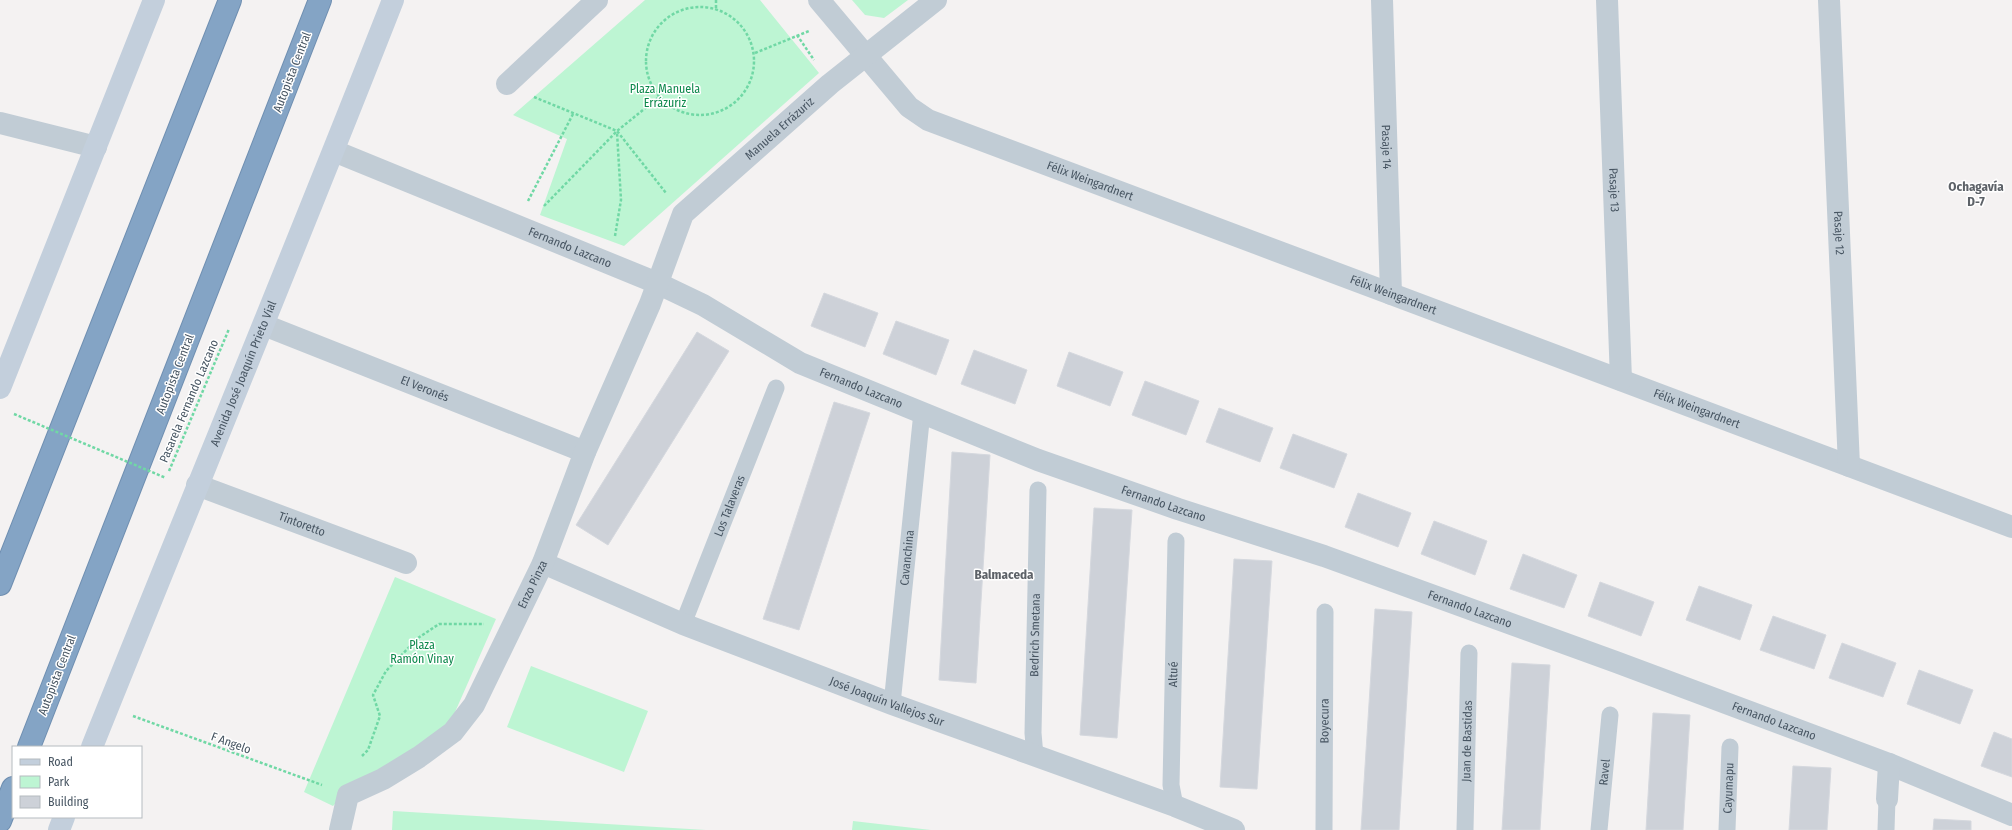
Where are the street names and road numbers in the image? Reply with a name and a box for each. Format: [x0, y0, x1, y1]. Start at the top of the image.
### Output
street label: Autopista Central [270, 30, 314, 114]
street label: Manuela Errázuriz [742, 94, 817, 163]
street label: Pasaje 14 [1379, 124, 1394, 170]
street label: Félix Weingardnert [1045, 158, 1135, 203]
street label: Pasaje 13 [1606, 168, 1622, 212]
street label: Pasaje 12 [1831, 210, 1847, 255]
street label: Fernando Lazcano [526, 224, 614, 271]
street label: Félix Weingardnert [1348, 272, 1439, 317]
street label: Avenida José Joaquín Prieto Vial [208, 299, 279, 448]
street label: Autopista Central [153, 332, 197, 416]
street label: Pasarela Fernando Lazcano [157, 337, 221, 465]
street label: Fernando Lazcano [818, 365, 905, 411]
street label: El Veronés [399, 373, 451, 405]
street label: Félix Weingardnert [1652, 386, 1742, 431]
street label: Los Talaveras [711, 473, 748, 539]
street label: Fernando Lazcano [1120, 483, 1208, 525]
street label: Tintoretto [277, 509, 327, 539]
street label: Cavanchina [897, 529, 917, 586]
street label: Enzo Pinza [515, 558, 550, 611]
street label: Fernando Lazcano [1426, 587, 1514, 631]
street label: Bedrich Smetana [1027, 593, 1043, 677]
street label: Autopista Central [35, 633, 79, 717]
street label: Altué [1166, 661, 1181, 687]
street label: José Joaquín Vallejos Sur [828, 674, 947, 730]
street label: Boyecura [1317, 698, 1332, 744]
street label: Fernando Lazcano [1730, 699, 1818, 743]
street label: Juan de Bastidas [1459, 700, 1475, 782]
street label: F Angelo [209, 729, 253, 757]
street label: Ravel [1596, 758, 1613, 786]
street label: Cayumapu [1721, 762, 1736, 814]

